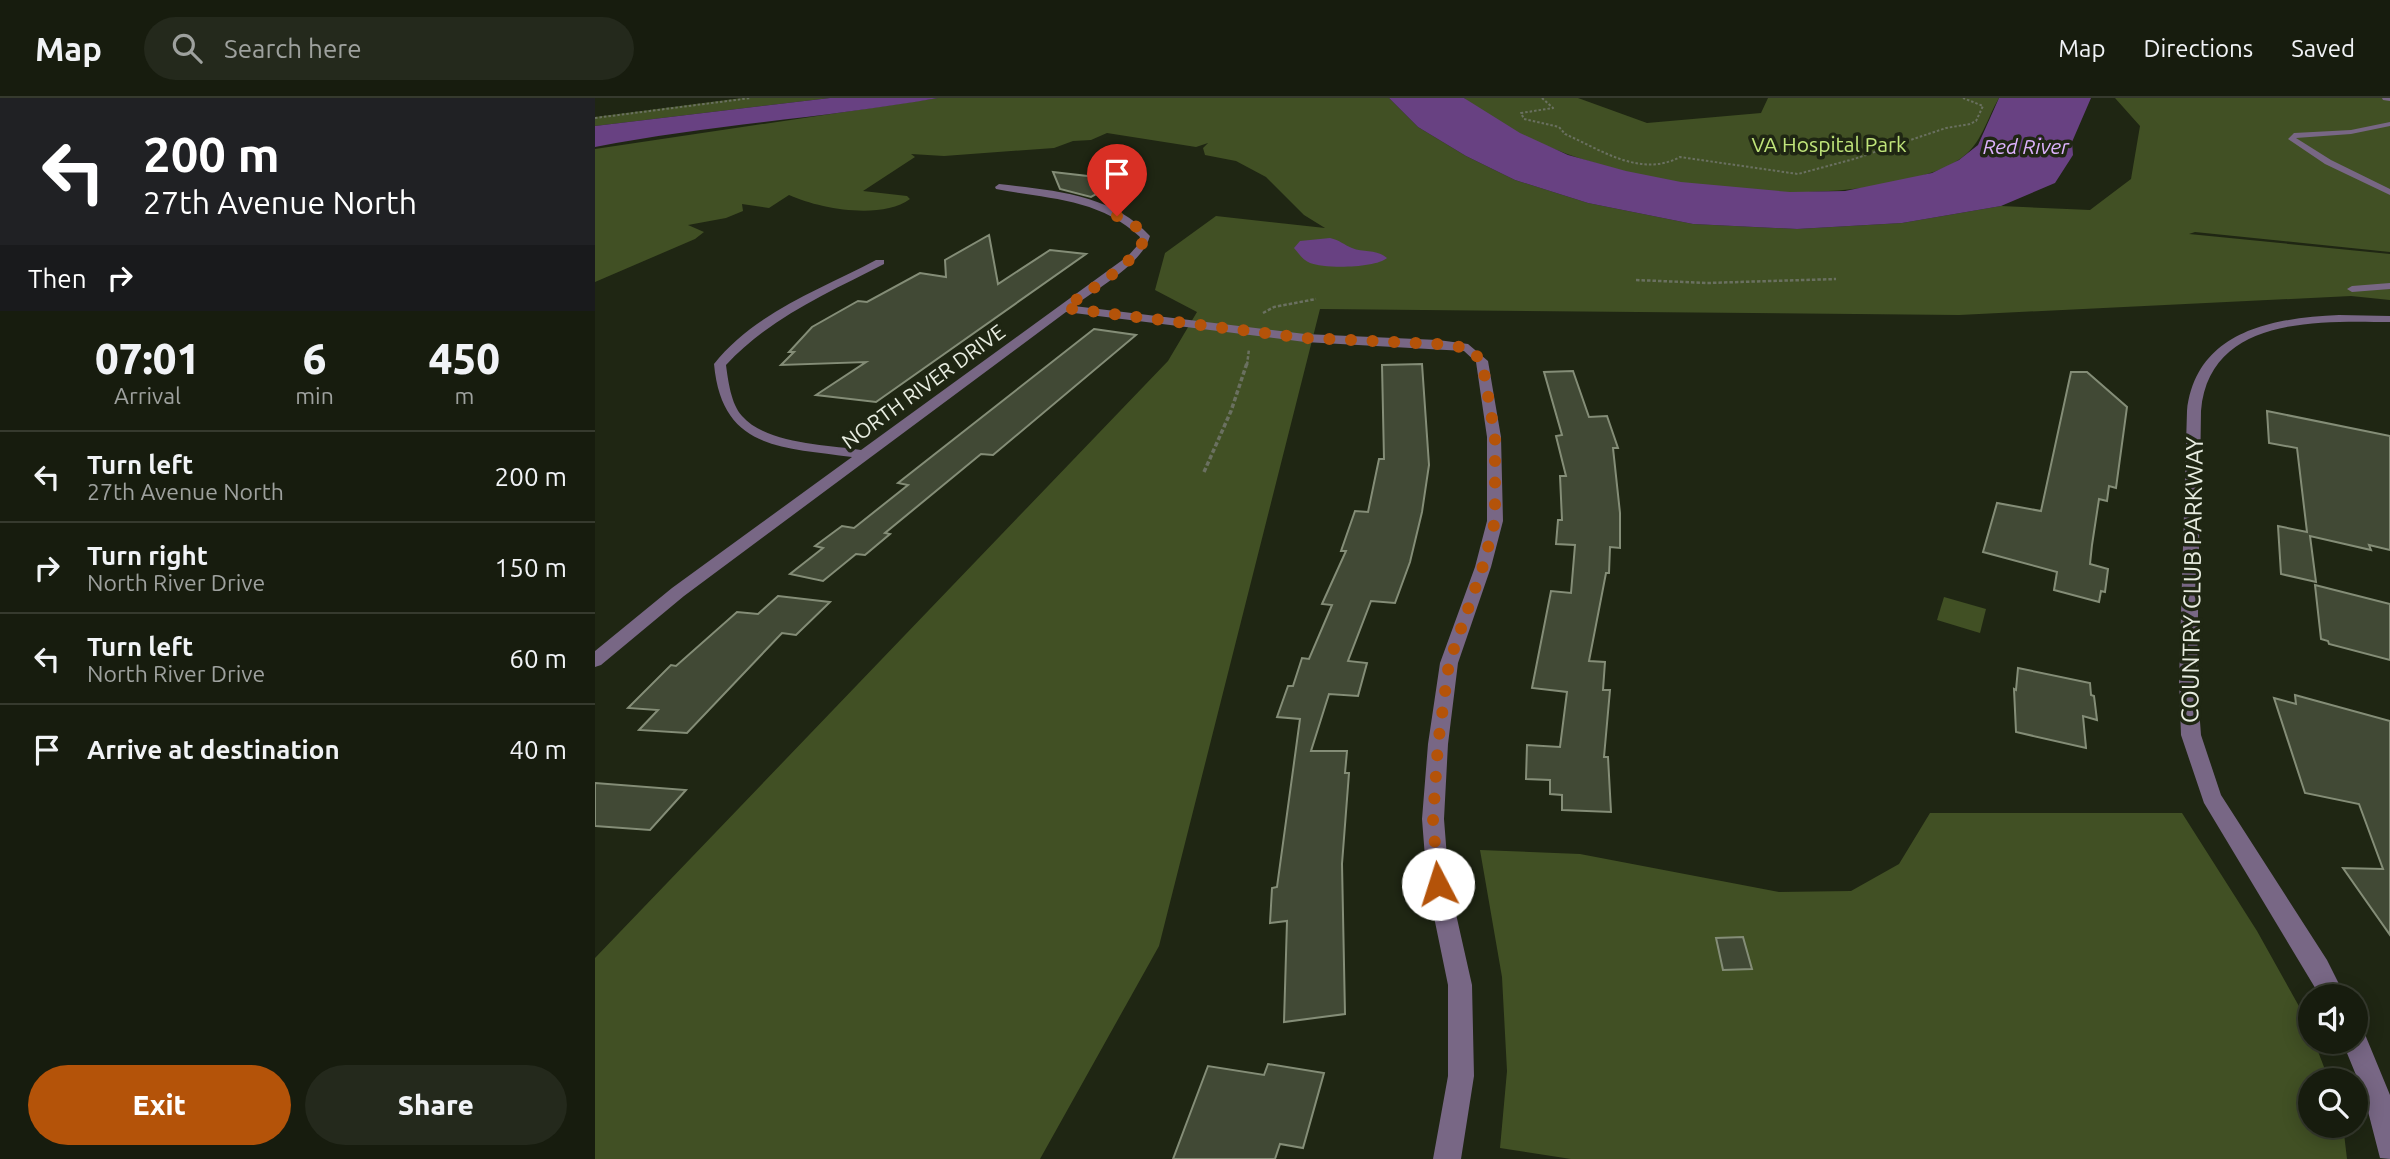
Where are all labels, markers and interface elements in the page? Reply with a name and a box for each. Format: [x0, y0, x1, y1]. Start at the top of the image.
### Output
search box [144, 17, 634, 80]
icon: search [168, 29, 206, 67]
text: Map [35, 30, 102, 67]
text: Search here [224, 34, 362, 63]
text: Map [2058, 35, 2105, 62]
text: Directions [2143, 35, 2253, 62]
text: Saved [2291, 35, 2355, 62]
icon: left [28, 126, 119, 217]
text: 200 m [143, 126, 280, 181]
park label: VA Hospital Park [1751, 132, 1907, 156]
water label: Red River [1983, 134, 2070, 158]
pin [1087, 144, 1147, 216]
icon: arrive [1098, 155, 1136, 193]
text: 27th Avenue North [143, 184, 417, 220]
icon: right [101, 259, 139, 297]
text: Then [28, 264, 87, 293]
street label: NORTH RIVER DRIVE [837, 319, 1009, 453]
text: 07:01 [95, 335, 200, 382]
text: 6 [303, 335, 326, 382]
text: 450 [429, 335, 500, 382]
text: Arrival [114, 383, 181, 408]
text: min [295, 383, 334, 408]
text: m [454, 383, 474, 408]
street label: COUNTRY CLUB PARKWAY [2176, 436, 2208, 723]
text: Turn left [87, 450, 193, 479]
icon: left [28, 458, 66, 496]
text: 200 m [495, 462, 567, 491]
text: 27th Avenue North [87, 479, 284, 504]
text: Turn right [87, 541, 208, 570]
icon: right [28, 549, 66, 587]
text: 150 m [495, 553, 567, 582]
text: North River Drive [87, 570, 265, 595]
text: Turn left [87, 632, 193, 661]
icon: left [28, 640, 66, 678]
text: 60 m [509, 644, 567, 673]
text: North River Drive [87, 661, 265, 686]
icon: arrive [28, 731, 66, 769]
text: Arrive at destination [87, 735, 340, 764]
text: 40 m [509, 735, 567, 764]
position arrow [1401, 847, 1475, 921]
map controls [2298, 984, 2368, 1138]
button: sound [2298, 984, 2368, 1054]
button: Exit [28, 1065, 291, 1145]
button: Share [305, 1065, 567, 1145]
button: search [2298, 1068, 2368, 1138]

